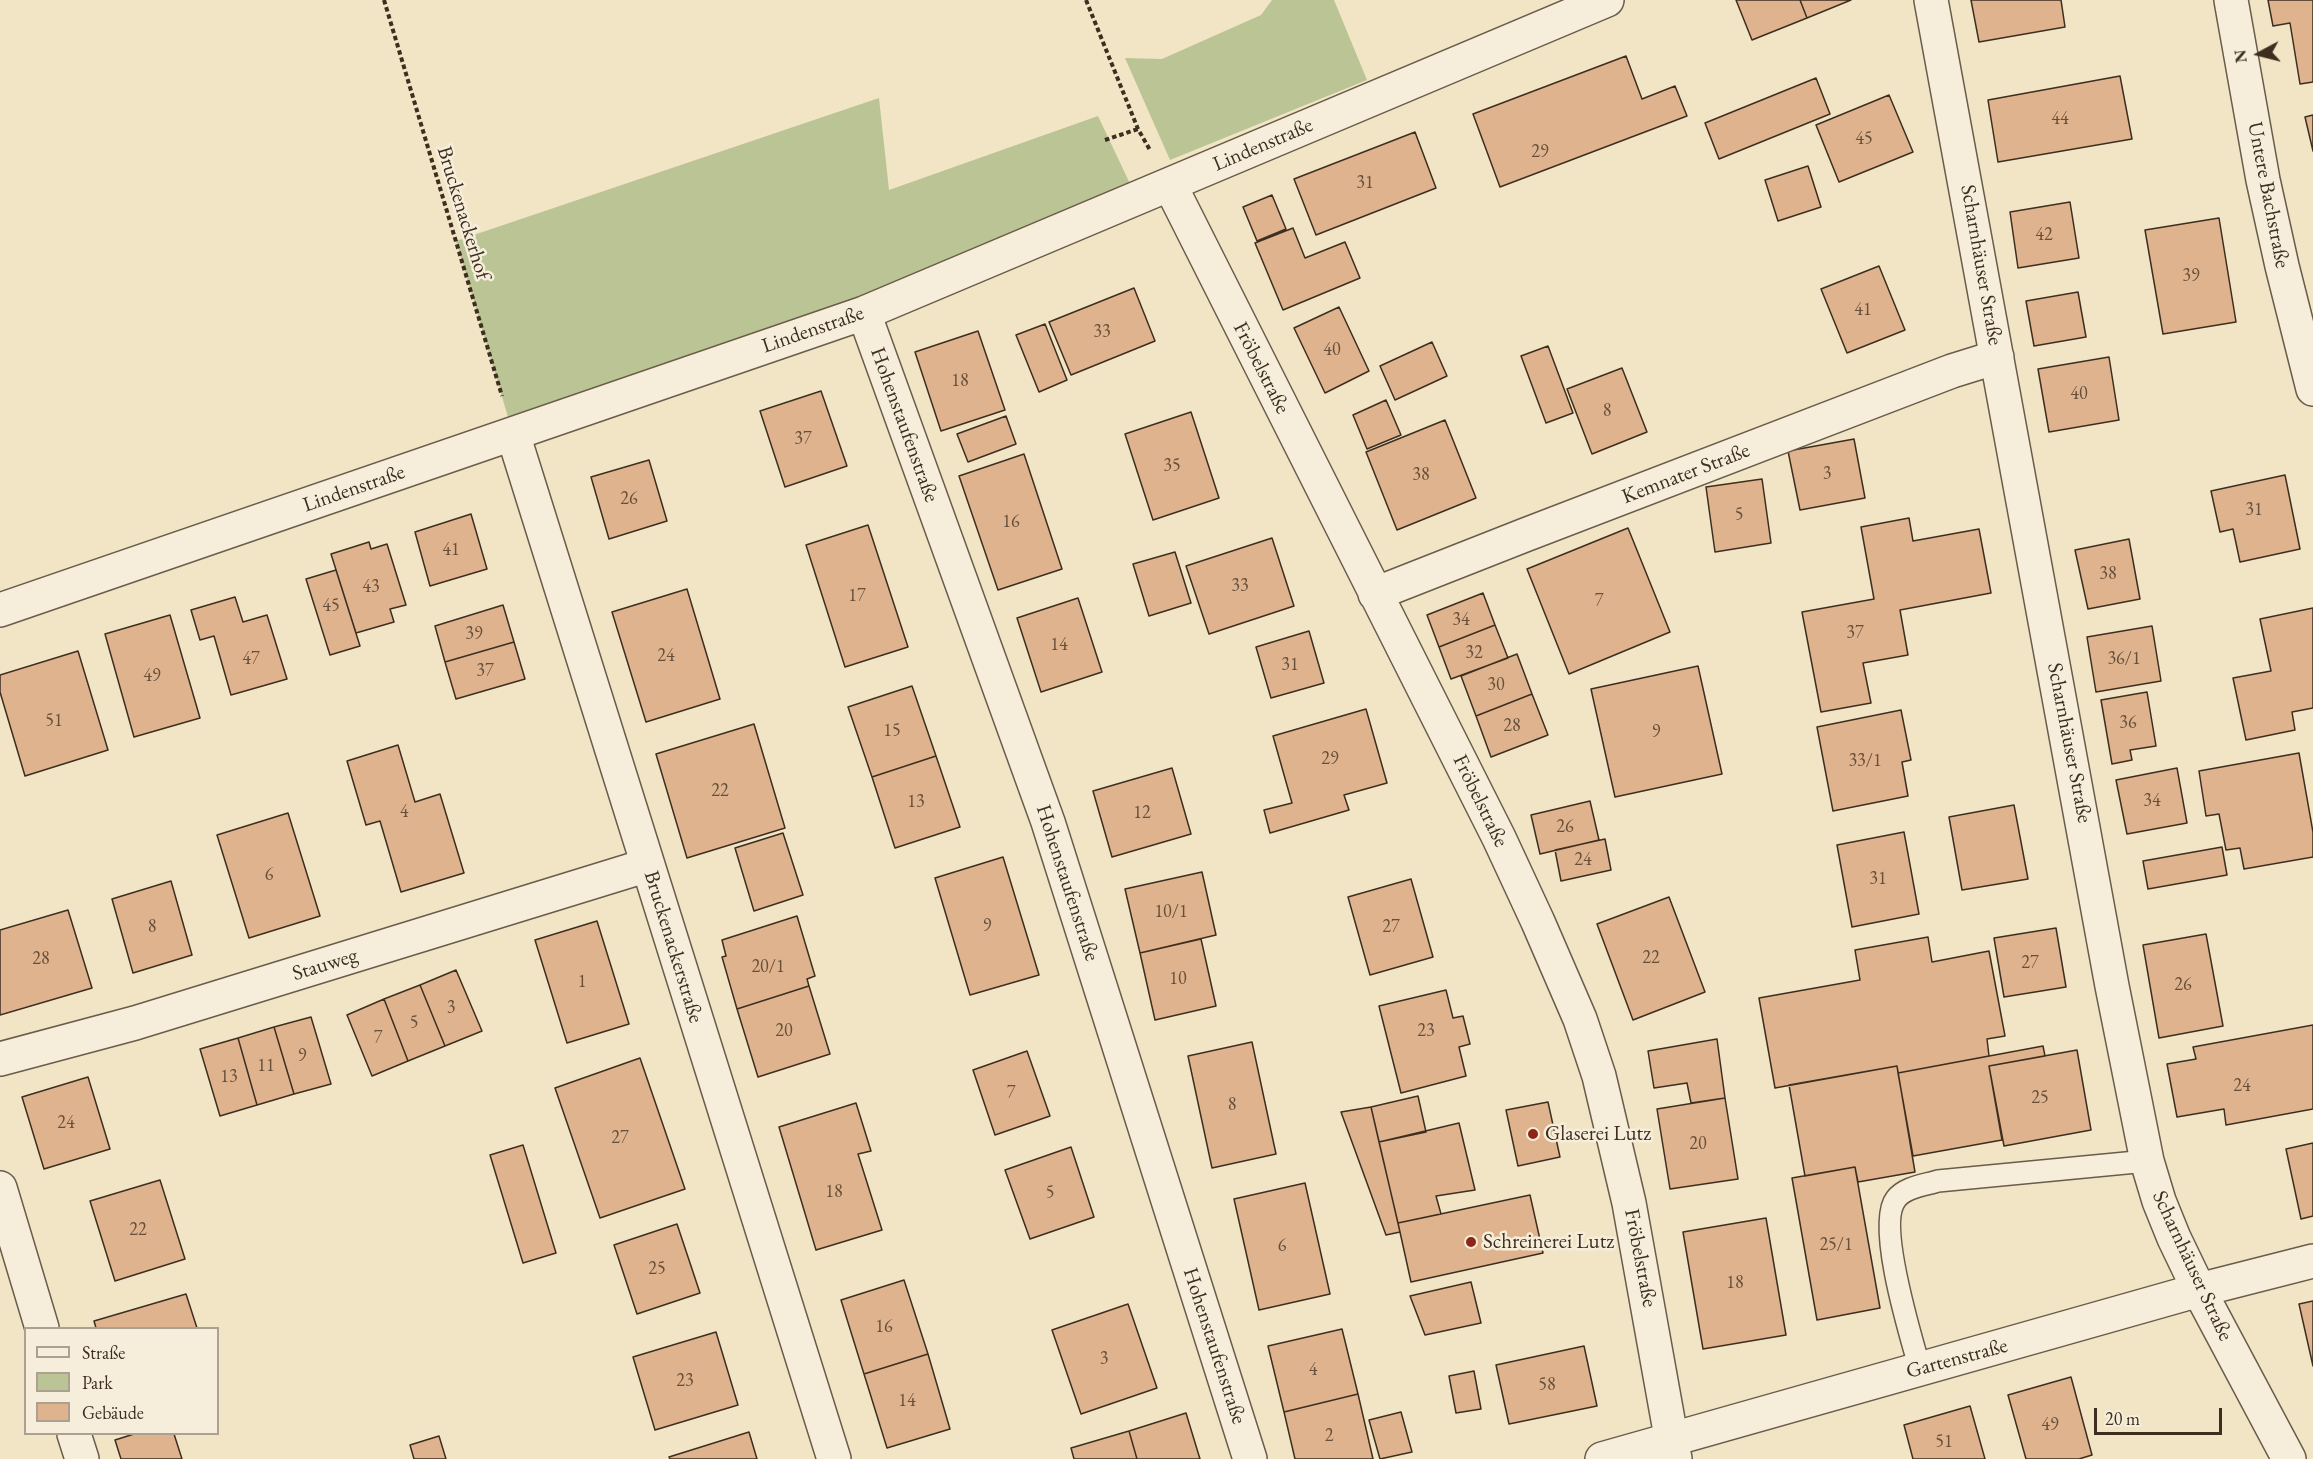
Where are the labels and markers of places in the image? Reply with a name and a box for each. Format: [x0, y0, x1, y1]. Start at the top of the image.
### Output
place label: Glaserei Lutz [1545, 1121, 1651, 1147]
marker: Glaserei Lutz [1526, 1127, 1540, 1141]
place label: Schreinerei Lutz [1483, 1229, 1614, 1255]
marker: Schreinerei Lutz [1464, 1235, 1478, 1249]

